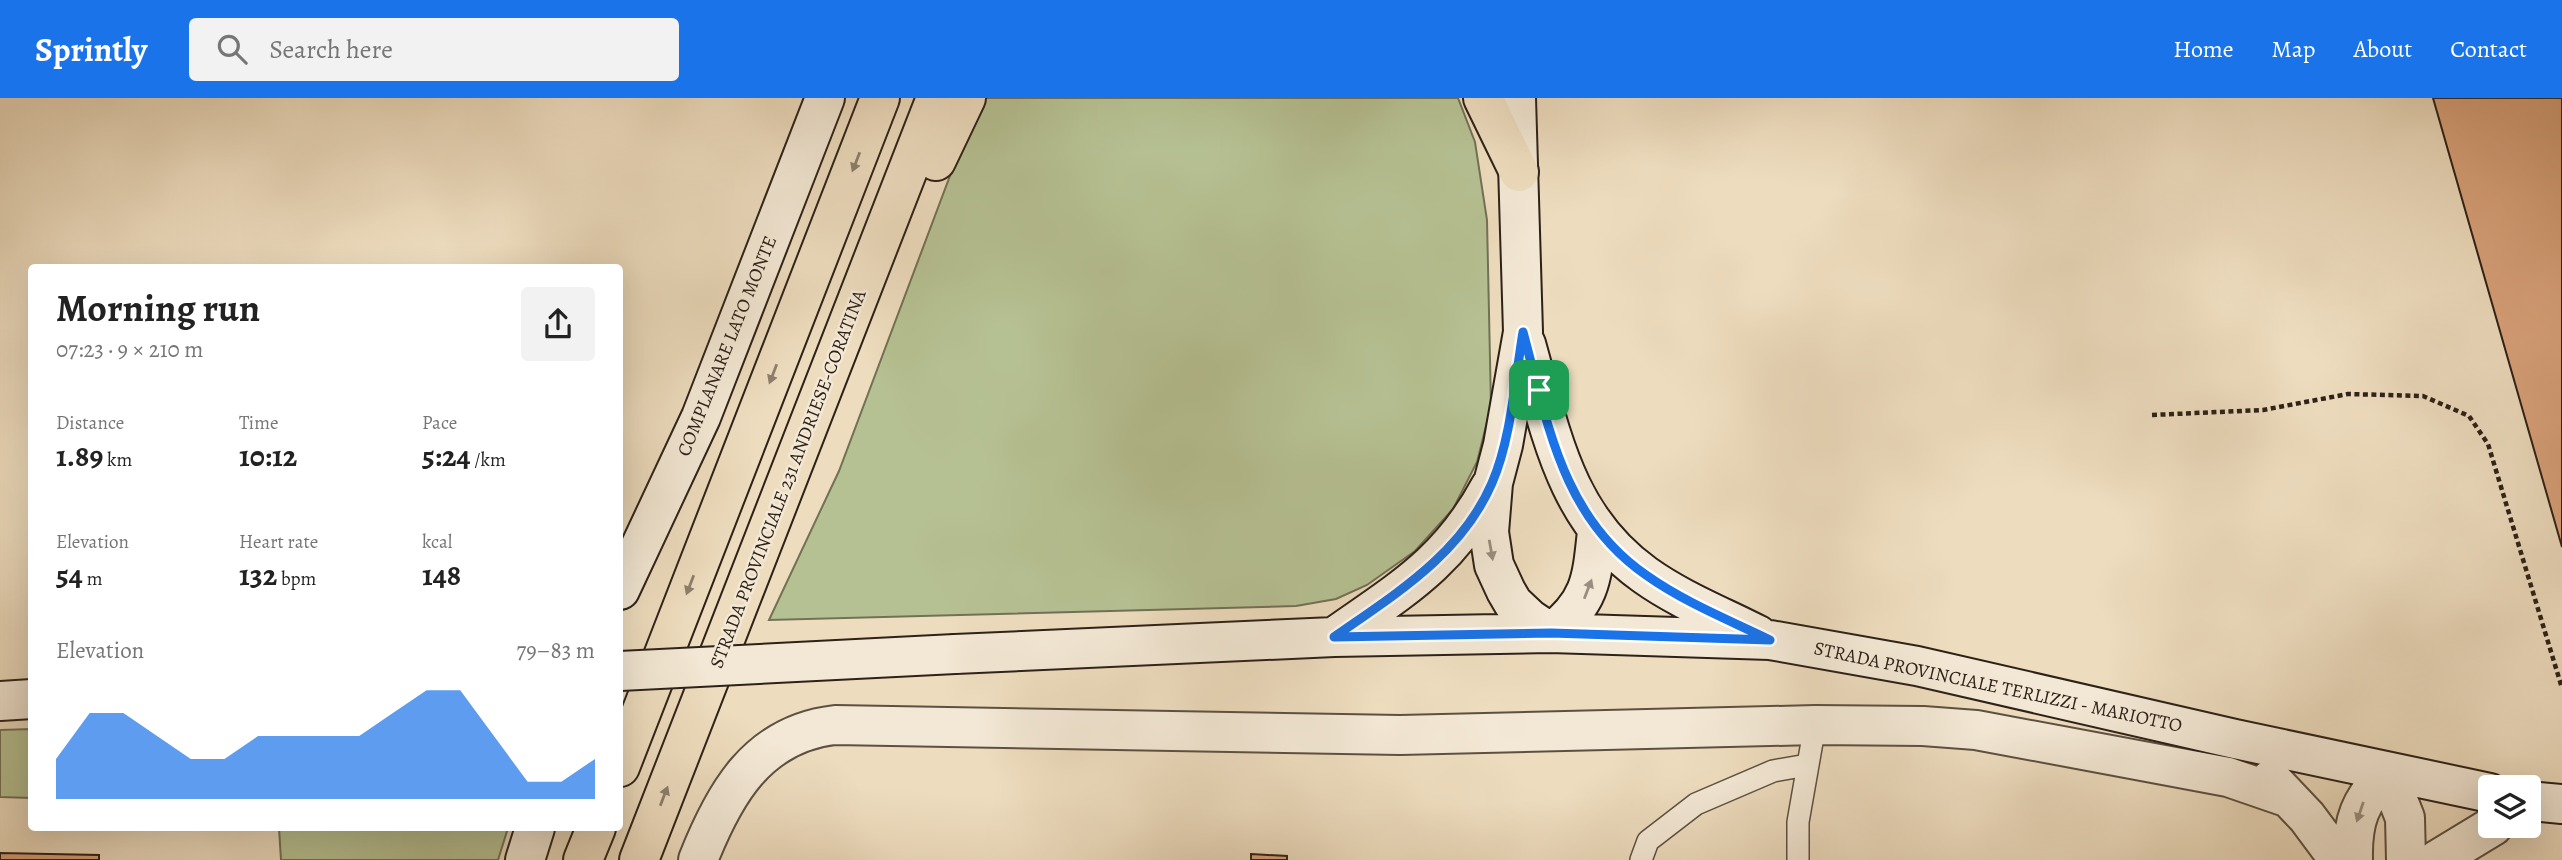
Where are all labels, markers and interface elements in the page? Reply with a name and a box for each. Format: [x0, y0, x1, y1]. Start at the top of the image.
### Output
search box [189, 18, 679, 81]
text: Sprintly [35, 27, 147, 72]
icon: search [213, 30, 251, 68]
text: Search here [269, 32, 393, 67]
text: Home [2173, 33, 2234, 65]
text: Map [2272, 33, 2316, 65]
text: About [2354, 33, 2412, 65]
text: Contact [2450, 33, 2527, 65]
one-way arrow [850, 151, 861, 172]
street label: COMPLANARE LATO MONTE [671, 232, 783, 460]
text: Morning run [56, 282, 260, 334]
street label: STRADA PROVINCIALE 231 ANDRIESE-CORATINA [704, 285, 873, 672]
button: share [521, 287, 595, 361]
text: 07:23 · 9 × 210 m [56, 334, 204, 365]
pin [1509, 360, 1569, 420]
one-way arrow [767, 363, 778, 384]
icon: arrive [1520, 371, 1558, 409]
text: Distance [56, 410, 124, 436]
text: Time [239, 410, 278, 436]
text: Pace [422, 410, 457, 436]
text: 1.89 [56, 436, 103, 476]
text: 10:12 [239, 436, 297, 476]
text: 5:24 [422, 436, 471, 476]
text: km [103, 447, 132, 473]
text: /km [471, 447, 506, 473]
text: Elevation [56, 529, 129, 555]
text: Heart rate [239, 529, 318, 555]
text: kcal [422, 529, 452, 555]
one-way arrow [1486, 539, 1497, 561]
text: 54 [56, 555, 83, 595]
text: 132 [239, 555, 277, 595]
text: 148 [422, 555, 461, 595]
text: m [83, 566, 103, 592]
text: bpm [277, 566, 316, 592]
one-way arrow [685, 575, 696, 596]
one-way arrow [1582, 578, 1593, 599]
text: Elevation [56, 635, 144, 666]
text: 79–83 m [516, 635, 595, 666]
street label: STRADA PROVINCIALE TERLIZZI - MARIOTTO [1811, 635, 2185, 739]
map controls [2478, 775, 2541, 838]
button: layers [2478, 775, 2541, 838]
one-way arrow [659, 786, 670, 807]
one-way arrow [2354, 801, 2365, 822]

